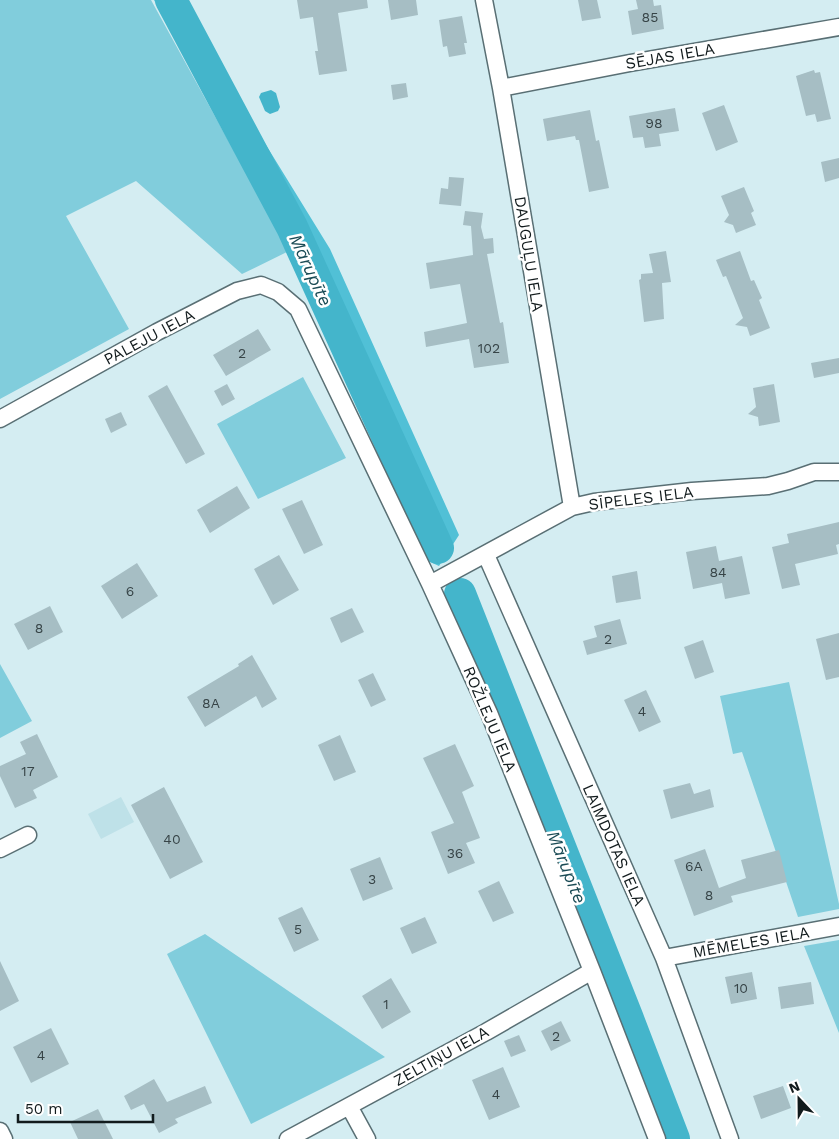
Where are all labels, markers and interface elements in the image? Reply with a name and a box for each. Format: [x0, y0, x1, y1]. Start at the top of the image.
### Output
house number: 85 [642, 9, 658, 25]
street label: SĒJAS IELA [624, 39, 716, 73]
house number: 98 [645, 115, 663, 131]
street label: DAUGUĻU IELA [510, 195, 548, 314]
water label: Mārupīte [285, 231, 337, 309]
street label: PALEJU IELA [100, 305, 198, 369]
house number: 102 [478, 340, 500, 356]
house number: 2 [238, 345, 246, 361]
street label: SĪPELES IELA [587, 482, 695, 514]
house number: 84 [709, 564, 727, 580]
house number: 6 [126, 583, 134, 599]
house number: 8 [35, 620, 43, 636]
house number: 2 [604, 631, 612, 647]
street label: ROŽLEJU IELA [459, 663, 521, 775]
house number: 8A [202, 695, 220, 711]
house number: 4 [638, 703, 646, 719]
house number: 17 [21, 763, 35, 779]
street label: LAIMDOTAS IELA [579, 781, 650, 909]
water label: Mārupīte [543, 827, 591, 907]
house number: 40 [163, 831, 181, 847]
house number: 36 [447, 845, 463, 861]
house number: 6A [685, 858, 703, 874]
house number: 3 [368, 871, 376, 887]
house number: 8 [705, 887, 713, 903]
house number: 5 [294, 921, 302, 937]
street label: MĒMELES IELA [691, 922, 811, 962]
house number: 10 [734, 980, 748, 996]
house number: 1 [383, 996, 389, 1012]
street label: ZELTIŅU IELA [390, 1022, 492, 1090]
house number: 2 [552, 1028, 560, 1044]
house number: 4 [37, 1047, 45, 1063]
north arrow [774, 1074, 824, 1124]
text: N [786, 1078, 802, 1096]
house number: 4 [492, 1086, 500, 1102]
scale bar [18, 1092, 152, 1124]
text: 50 m [25, 1100, 62, 1118]

